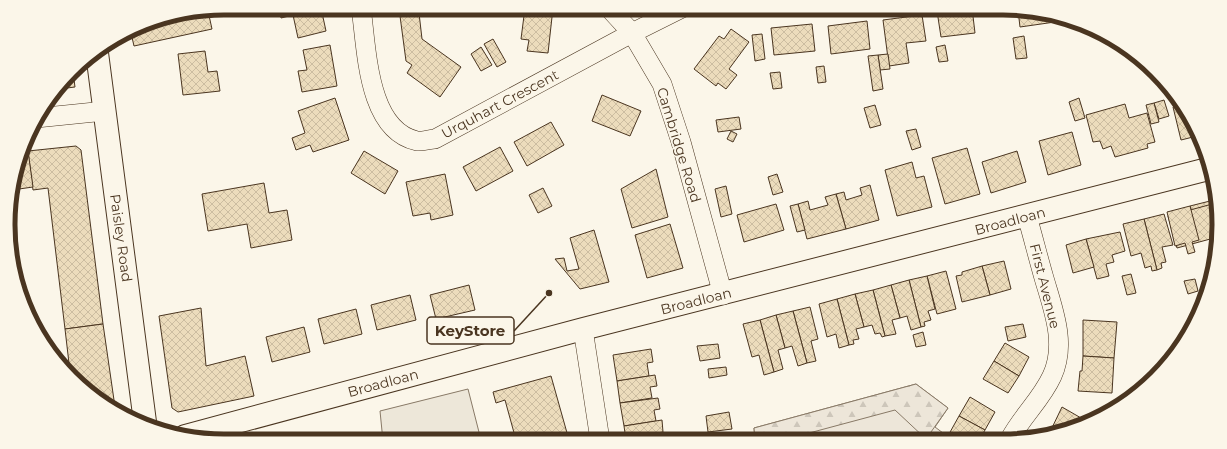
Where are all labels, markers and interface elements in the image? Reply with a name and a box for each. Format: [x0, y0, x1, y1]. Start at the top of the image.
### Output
street label: Urquhart Crescent [438, 65, 562, 143]
street label: Cambridge Road [653, 85, 705, 205]
street label: Paisley Road [106, 193, 136, 283]
street label: Broadloan [973, 203, 1047, 239]
street label: First Avenue [1026, 242, 1064, 330]
street label: Broadloan [659, 283, 733, 319]
callout: KeyStore [427, 317, 514, 344]
text: KeyStore [435, 321, 505, 340]
street label: Broadloan [346, 365, 420, 401]

